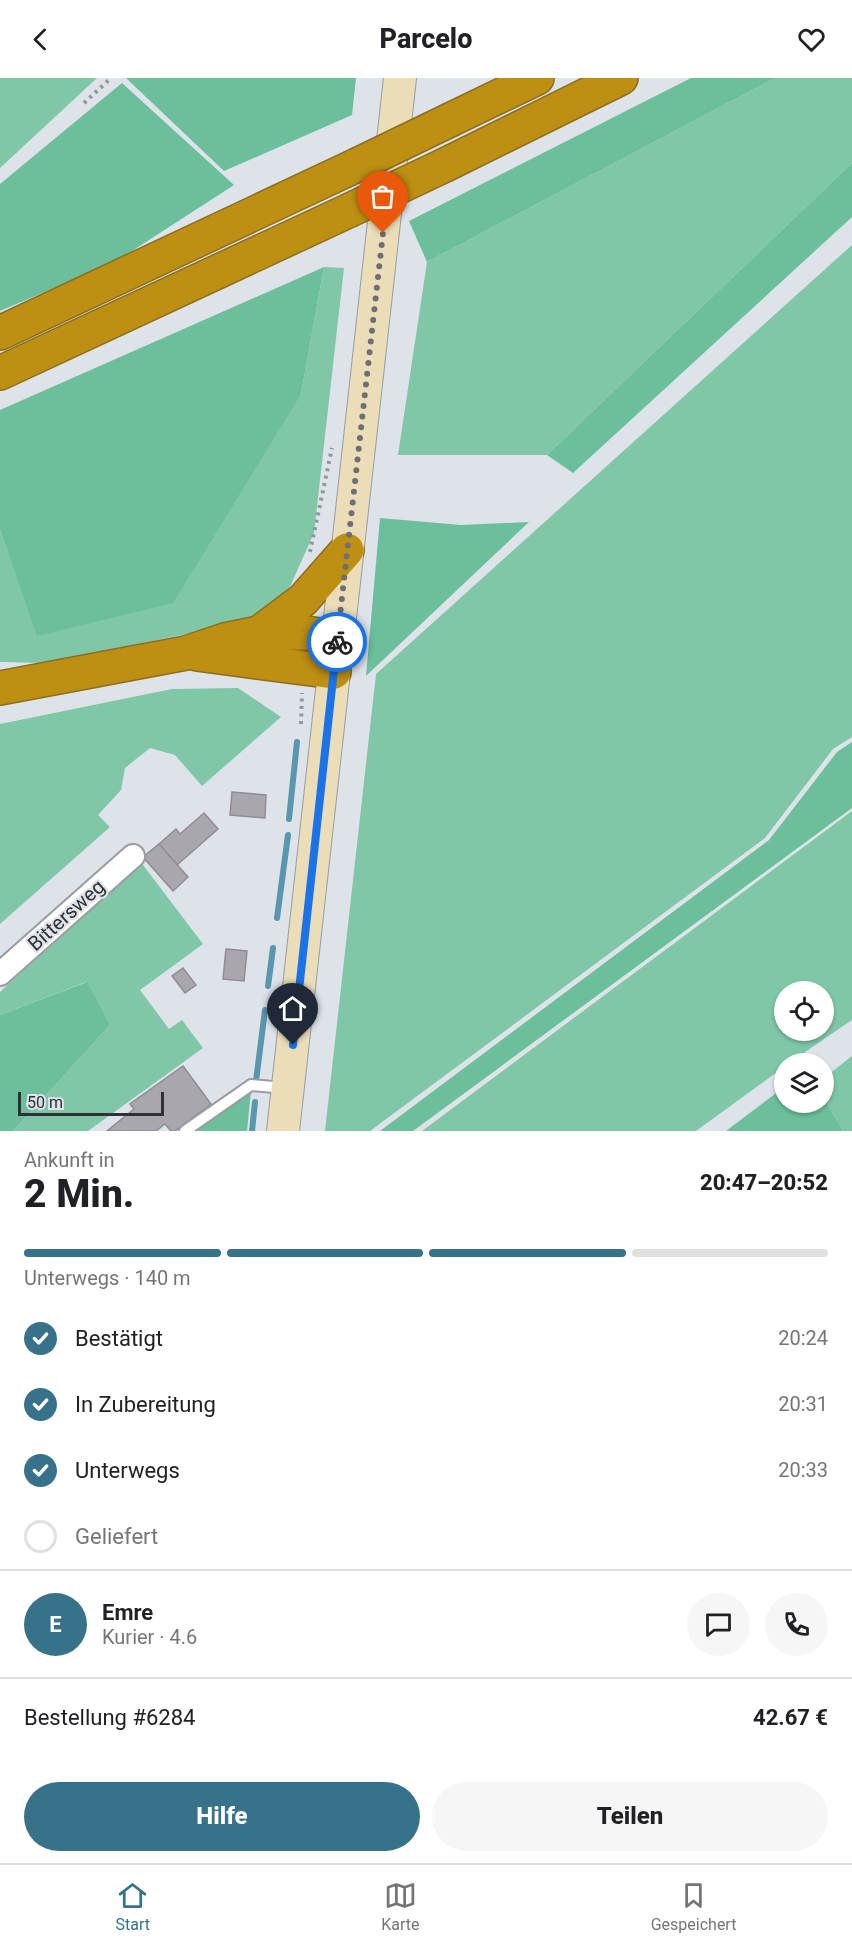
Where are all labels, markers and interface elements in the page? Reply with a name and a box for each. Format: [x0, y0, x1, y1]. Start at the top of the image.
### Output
icon: back [24, 23, 57, 56]
text: Parcelo [380, 23, 472, 55]
icon: heart [795, 23, 828, 56]
pin [357, 171, 408, 233]
icon: bag [366, 180, 399, 213]
courier [307, 612, 367, 672]
icon: bike [321, 626, 354, 659]
street label: Bittersweg [23, 874, 109, 956]
map controls [774, 981, 834, 1113]
button: locate [774, 981, 834, 1041]
pin [267, 983, 318, 1045]
icon: home [276, 992, 309, 1025]
button: layers [774, 1053, 834, 1113]
scale bar [18, 1089, 164, 1116]
text: 50 m [27, 1093, 63, 1112]
text: Ankunft in [24, 1148, 115, 1172]
text: 20:47–20:52 [700, 1170, 828, 1195]
text: 2 Min. [24, 1171, 134, 1217]
text: Unterwegs · 140 m [24, 1266, 191, 1290]
icon: check [24, 1322, 57, 1355]
text: Bestätigt [75, 1326, 163, 1351]
text: 20:24 [778, 1326, 828, 1350]
icon: check [24, 1388, 57, 1421]
text: In Zubereitung [75, 1392, 216, 1417]
text: 20:31 [778, 1392, 828, 1416]
icon: check [24, 1454, 57, 1487]
text: Unterwegs [75, 1458, 180, 1483]
text: 20:33 [778, 1458, 828, 1482]
text: Geliefert [75, 1524, 158, 1549]
button: chat [687, 1593, 750, 1656]
button: phone [765, 1593, 828, 1656]
text: Emre [102, 1600, 153, 1625]
text: E [49, 1612, 62, 1637]
text: Kurier · 4.6 [102, 1625, 197, 1649]
text: Bestellung #6284 [24, 1705, 195, 1730]
text: 42.67 € [753, 1705, 828, 1730]
button: Hilfe [24, 1782, 420, 1851]
button: Teilen [432, 1782, 828, 1851]
tab: Start [116, 1879, 150, 1934]
tab: Karte [381, 1879, 420, 1934]
tab: Gespeichert [651, 1879, 736, 1934]

